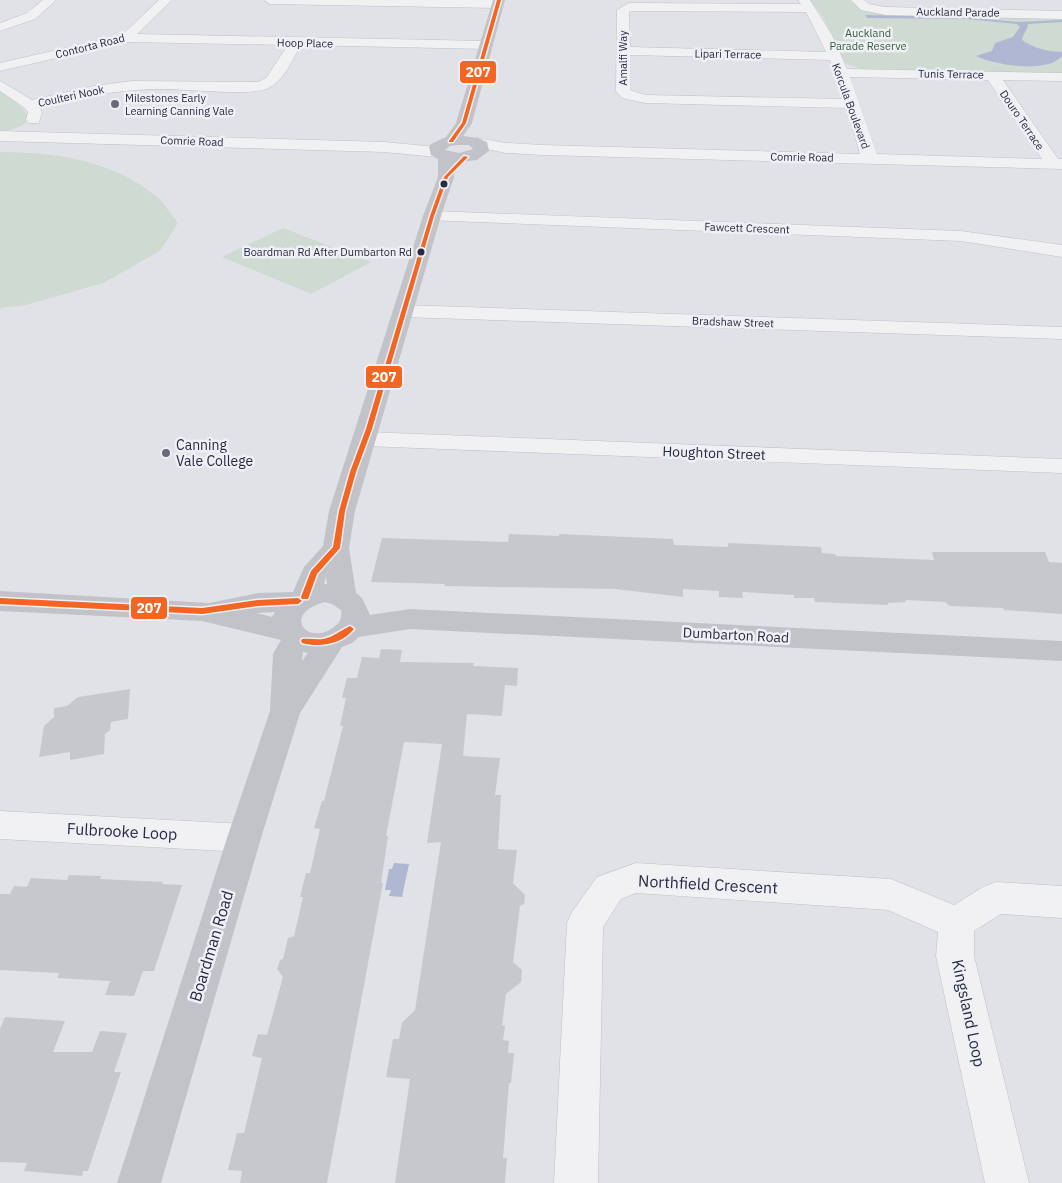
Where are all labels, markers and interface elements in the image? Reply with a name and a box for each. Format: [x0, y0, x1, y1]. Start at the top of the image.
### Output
street label: Auckland Parade [916, 4, 1000, 20]
park label: Auckland Parade Reserve [829, 26, 907, 53]
street label: Amalfi Way [616, 30, 630, 86]
street label: Contorta Road [54, 31, 126, 61]
street label: Hoop Place [277, 36, 333, 50]
street label: Lipari Terrace [694, 46, 762, 62]
line badge: 207 [459, 60, 497, 84]
street label: Korcula Boulevard [829, 61, 873, 151]
text: 207 [465, 63, 491, 81]
street label: Tunis Terrace [918, 66, 984, 82]
street label: Coulteri Nook [37, 82, 106, 110]
street label: Douro Terrace [997, 87, 1047, 153]
place label: Milestones Early Learning Canning Vale [125, 91, 234, 118]
marker: Milestones Early Learning Canning Vale [109, 98, 121, 110]
street label: Comrie Road [160, 133, 224, 149]
street label: Comrie Road [770, 149, 834, 165]
unlabelled marker [439, 179, 449, 189]
street label: Fawcett Crescent [704, 220, 790, 236]
place label: Boardman Rd After Dumbarton Rd [244, 245, 412, 259]
marker: Boardman Rd After Dumbarton Rd [416, 247, 426, 257]
street label: Bradshaw Street [692, 314, 774, 330]
line badge: 207 [365, 365, 403, 389]
text: 207 [371, 368, 397, 386]
place label: Canning Vale College [176, 436, 253, 470]
street label: Houghton Street [662, 442, 766, 464]
marker: Canning Vale College [160, 447, 172, 459]
line badge: 207 [130, 596, 168, 620]
text: 207 [136, 599, 162, 617]
street label: Dumbarton Road [682, 623, 790, 647]
street label: Fulbrooke Loop [66, 818, 178, 844]
street label: Northfield Crescent [638, 870, 778, 898]
street label: Boardman Road [185, 888, 237, 1004]
street label: Kingsland Loop [948, 957, 990, 1069]

